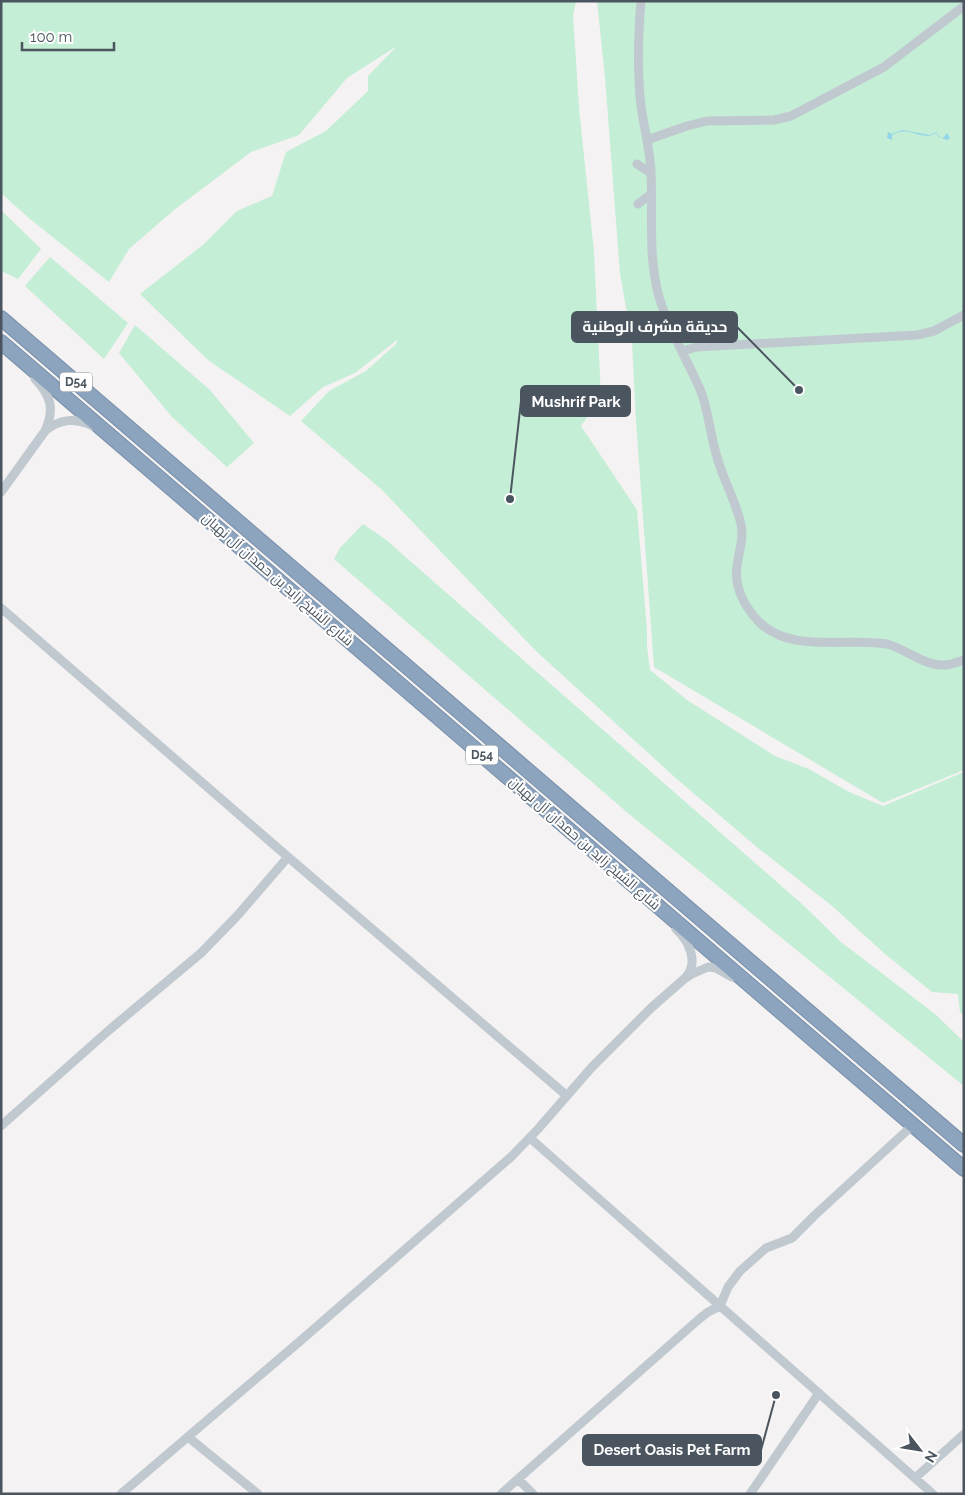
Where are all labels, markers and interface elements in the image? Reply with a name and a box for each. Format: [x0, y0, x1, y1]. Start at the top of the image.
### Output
scale bar [22, 20, 115, 52]
text: 100 m [30, 28, 72, 46]
callout: حديقة مشرف الوطنية [572, 312, 737, 342]
text: حديقة مشرف الوطنية [583, 318, 727, 336]
road number: D54 [60, 372, 92, 392]
callout: Mushrif Park [521, 386, 630, 416]
text: Mushrif Park [531, 393, 621, 411]
street label: شارع الشيخ زايد بن حمدان آل نهيان [199, 509, 357, 650]
road number: D54 [466, 746, 498, 764]
street label: شارع الشيخ زايد بن حمدان آل نهيان [506, 773, 664, 914]
north arrow [895, 1425, 945, 1475]
callout: Desert Oasis Pet Farm [583, 1435, 761, 1465]
text: Desert Oasis Pet Farm [593, 1441, 751, 1459]
text: N [922, 1448, 941, 1465]

